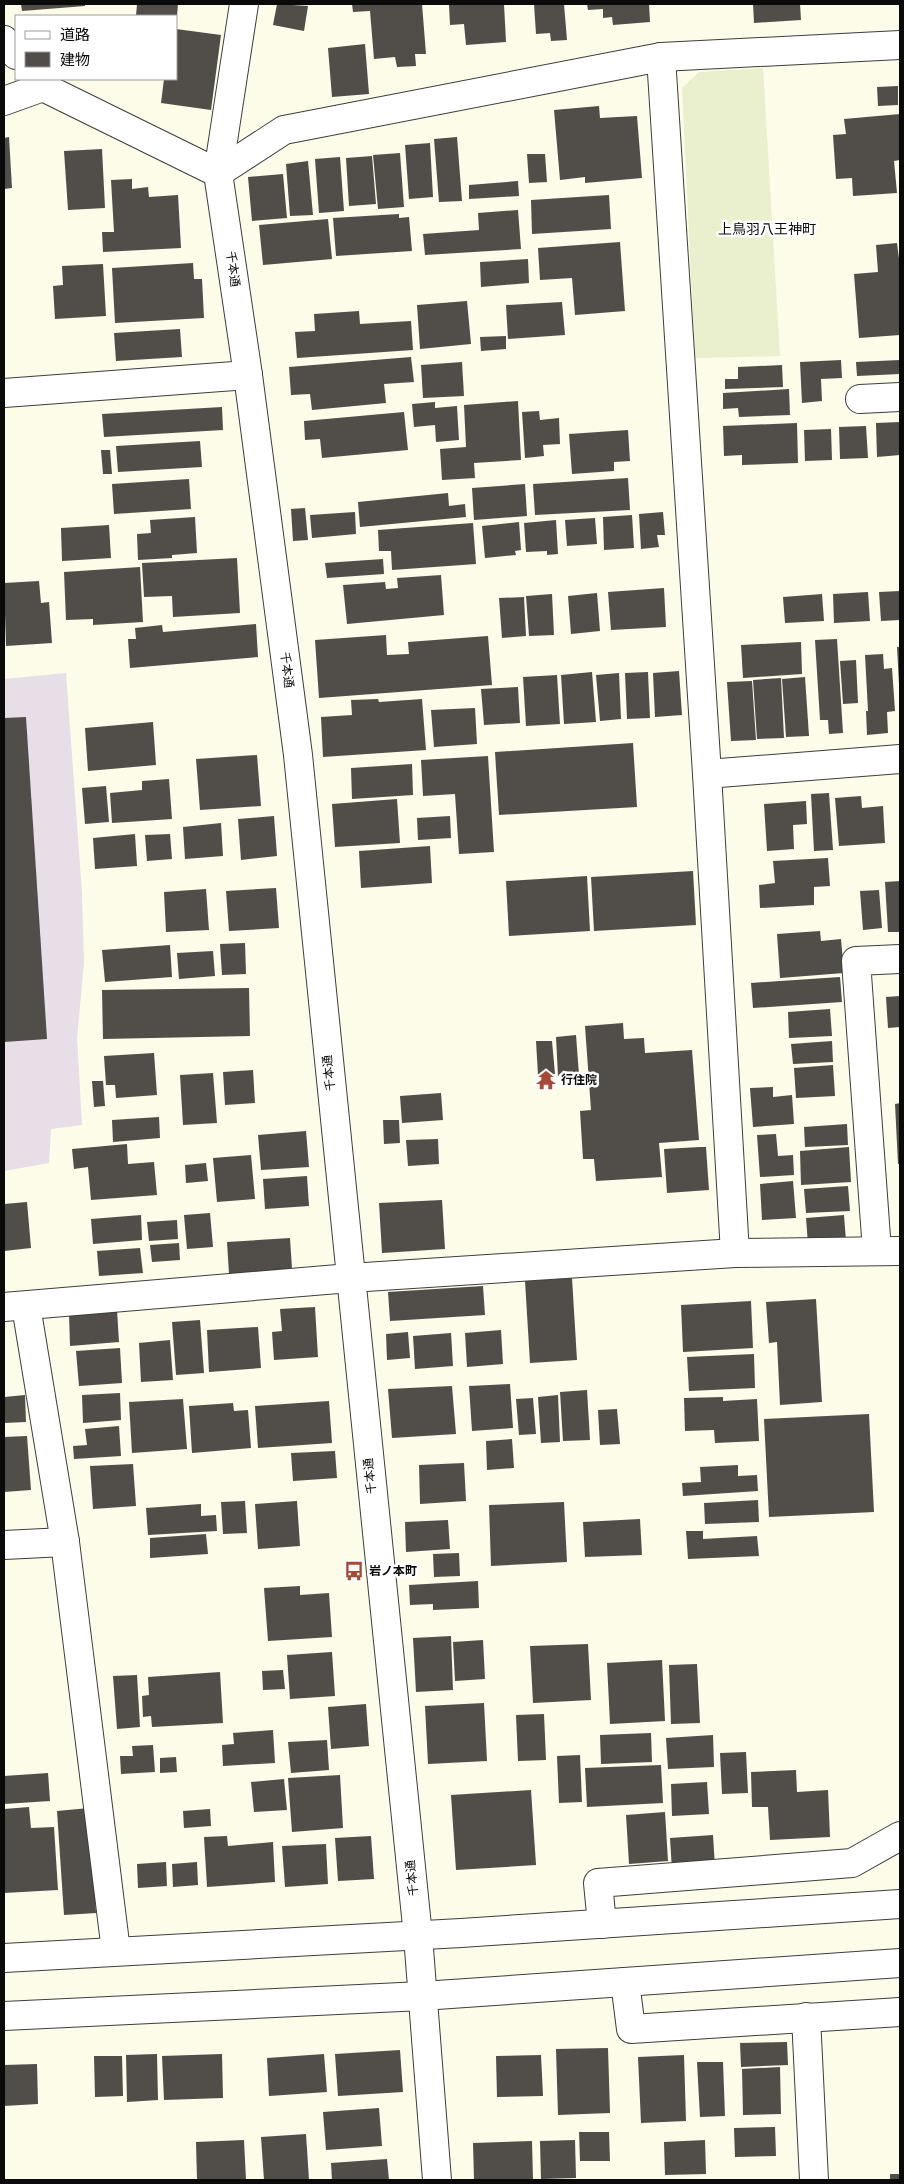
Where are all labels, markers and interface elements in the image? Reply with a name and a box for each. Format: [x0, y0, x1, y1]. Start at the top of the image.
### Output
legend [15, 15, 178, 80]
text: 道路 [60, 26, 90, 44]
text: 建物 [60, 51, 90, 69]
district label: 上鳥羽八王神町 [718, 221, 816, 238]
street label: 千本通 [224, 250, 242, 288]
street label: 千本通 [278, 651, 296, 689]
street label: 千本通 [320, 1054, 338, 1092]
temple icon: 行住院 [535, 1069, 557, 1091]
place label: 行住院 [561, 1073, 597, 1087]
street label: 千本通 [361, 1457, 379, 1495]
bus stop icon: 岩ノ本町 [343, 1560, 365, 1582]
place label: 岩ノ本町 [369, 1564, 417, 1578]
street label: 千本通 [403, 1859, 421, 1897]

